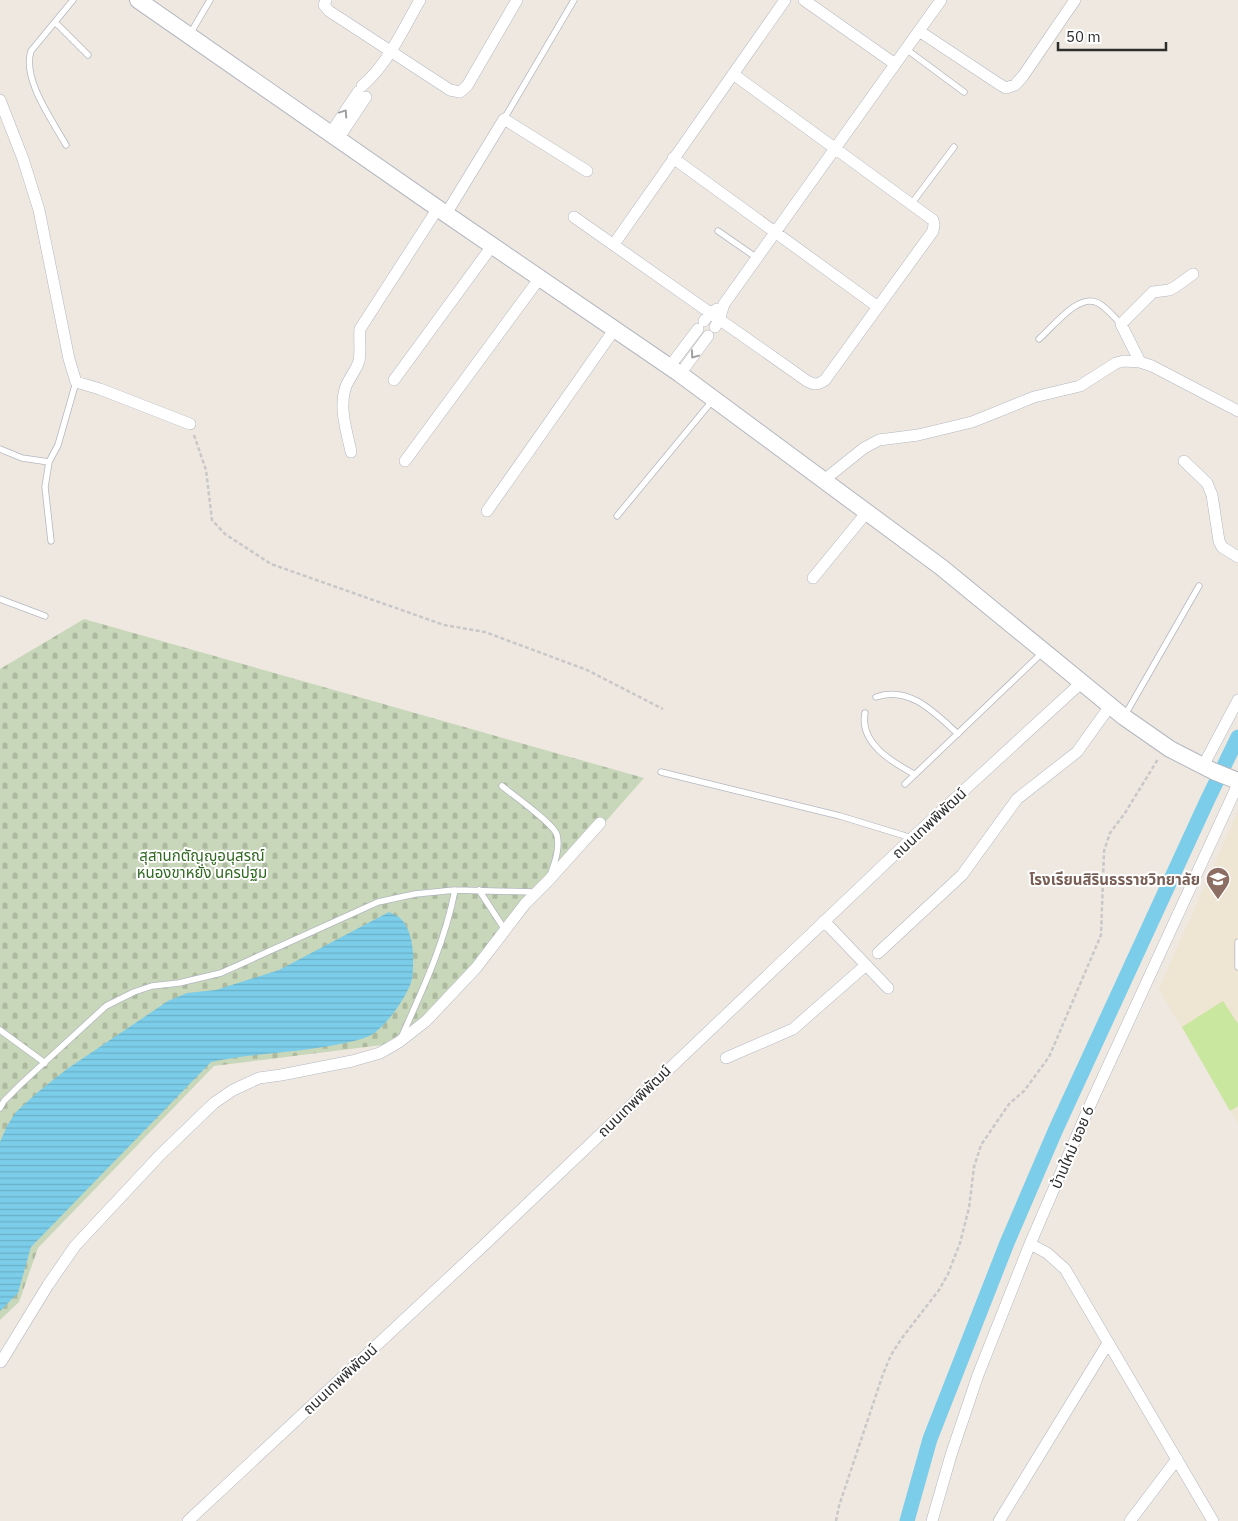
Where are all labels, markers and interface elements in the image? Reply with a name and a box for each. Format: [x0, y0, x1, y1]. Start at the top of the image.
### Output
scale bar [1058, 20, 1166, 52]
text: 50 m [1066, 27, 1101, 46]
one-way arrow [338, 109, 347, 119]
one-way arrow [691, 349, 700, 359]
street label: ถนนเทพพิพัฒน์ [888, 784, 970, 862]
park label: สุสานกตัญญูอนุสรณ์ หนองขาหยั่ง นครปฐม [137, 846, 267, 882]
school or university icon: โรงเรียนสิรินธรราชวิทยาลัย [1205, 866, 1231, 900]
place label: โรงเรียนสิรินธรราชวิทยาลัย [1029, 870, 1200, 889]
street label: ถนนเทพพิพัฒน์ [593, 1061, 675, 1141]
street label: บ้านใหม่ ซอย 6 [1046, 1102, 1098, 1192]
street label: ถนนเทพพิพัฒน์ [299, 1340, 381, 1418]

